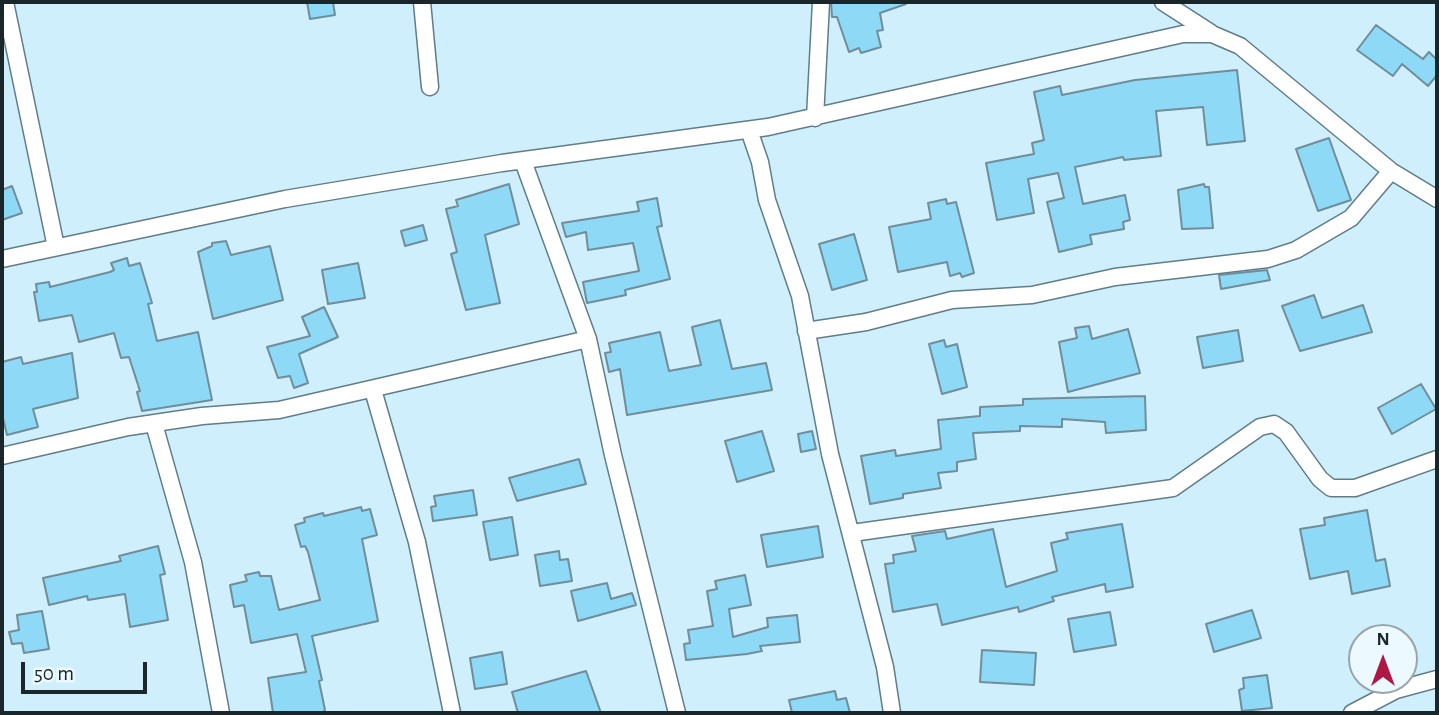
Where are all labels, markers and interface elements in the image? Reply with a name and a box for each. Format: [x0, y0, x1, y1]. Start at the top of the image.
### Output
north arrow [1348, 624, 1418, 694]
text: N [1376, 630, 1390, 649]
scale bar [24, 648, 150, 692]
text: 50 m [34, 663, 74, 684]

